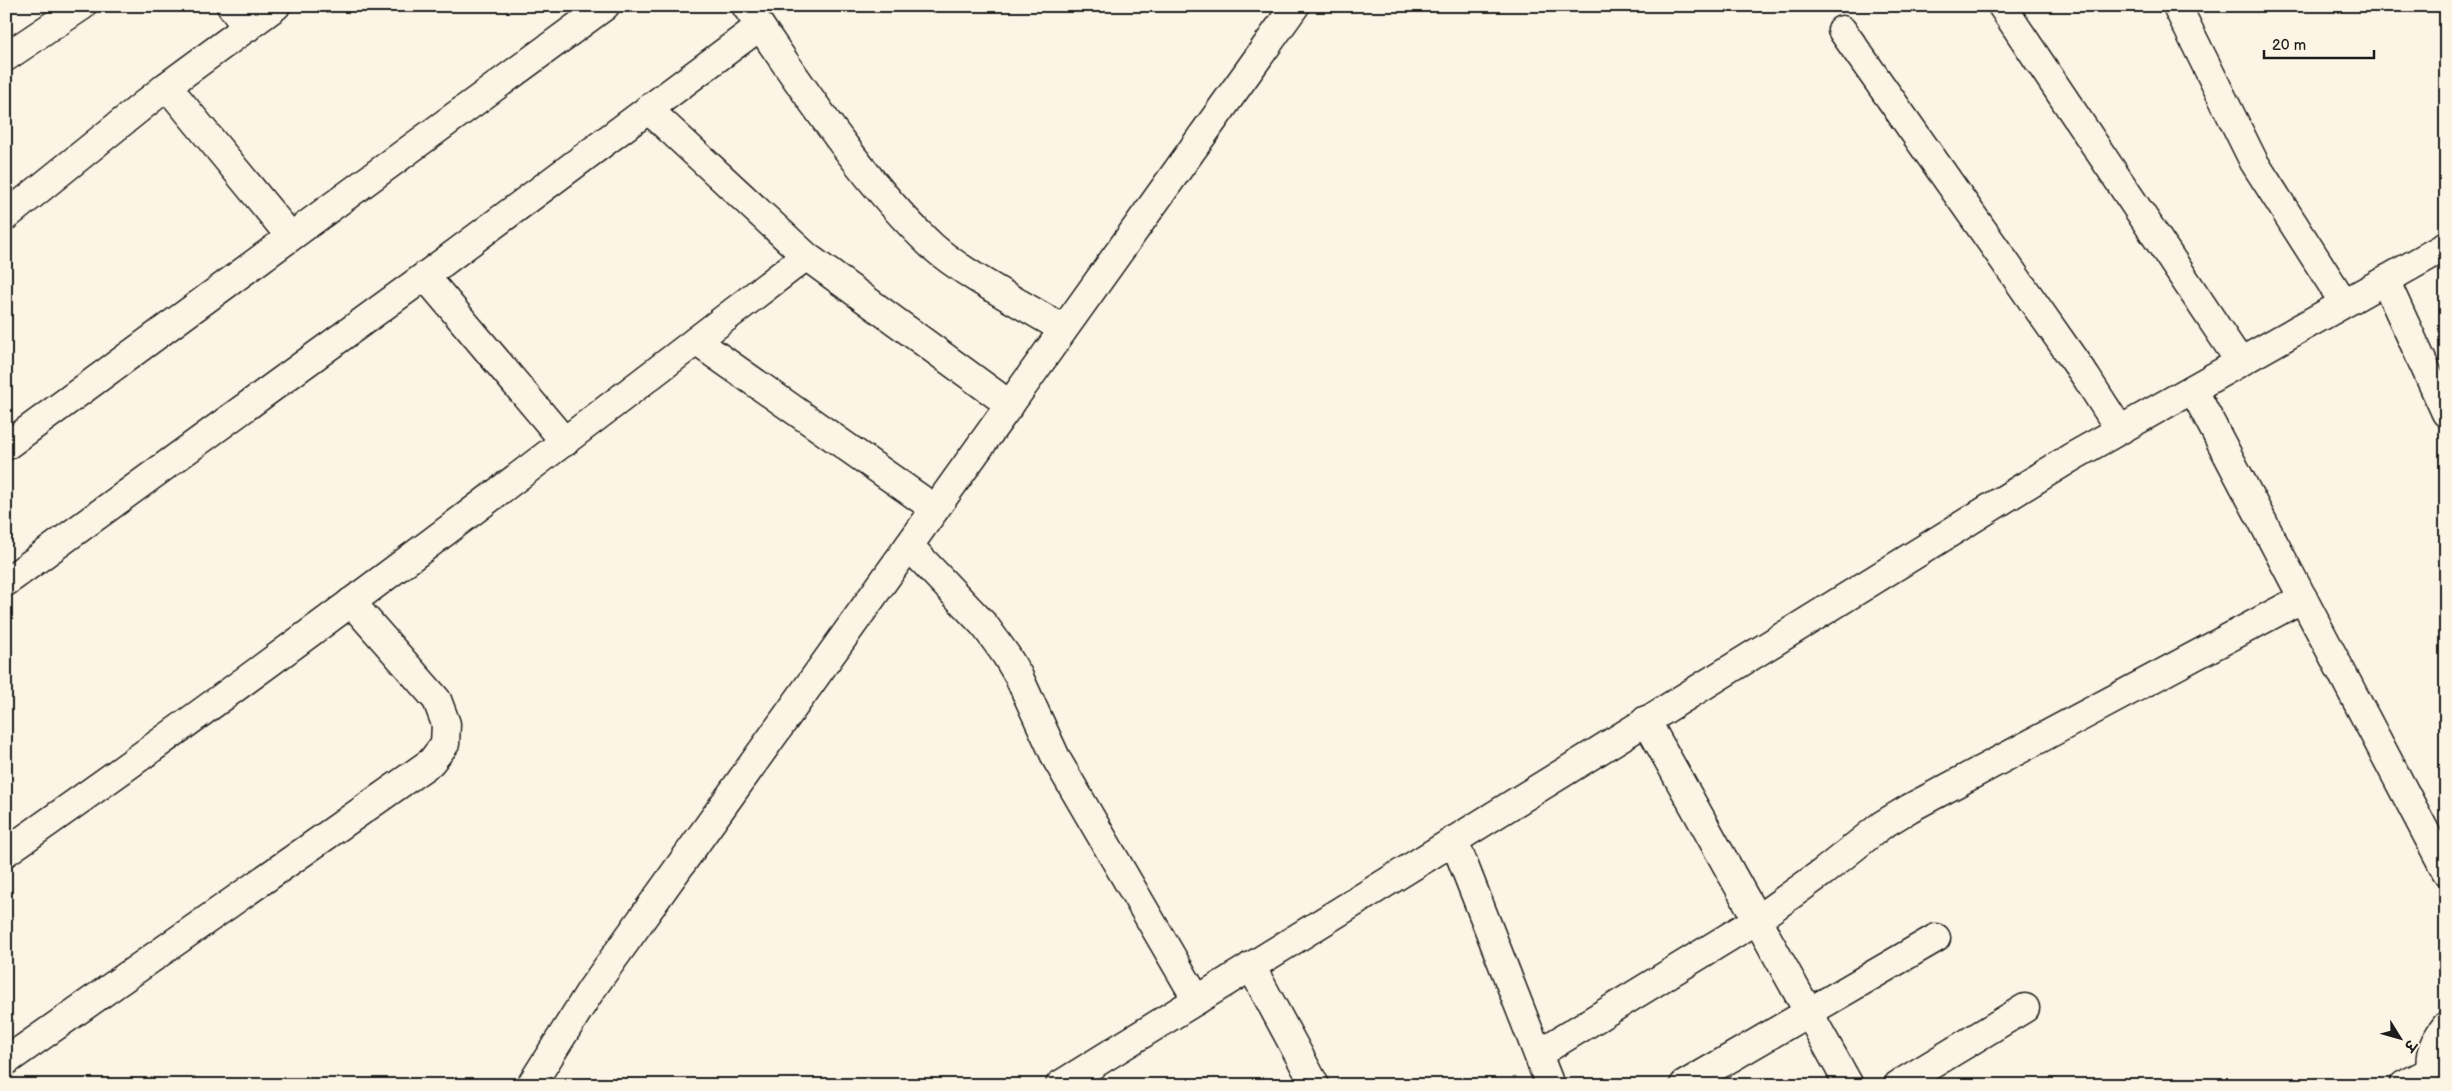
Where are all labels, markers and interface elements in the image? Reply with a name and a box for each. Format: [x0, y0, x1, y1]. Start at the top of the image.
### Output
scale bar [2264, 28, 2374, 60]
text: 20 m [2272, 36, 2306, 55]
north arrow [2374, 1014, 2424, 1064]
text: उ [2399, 1035, 2421, 1056]

